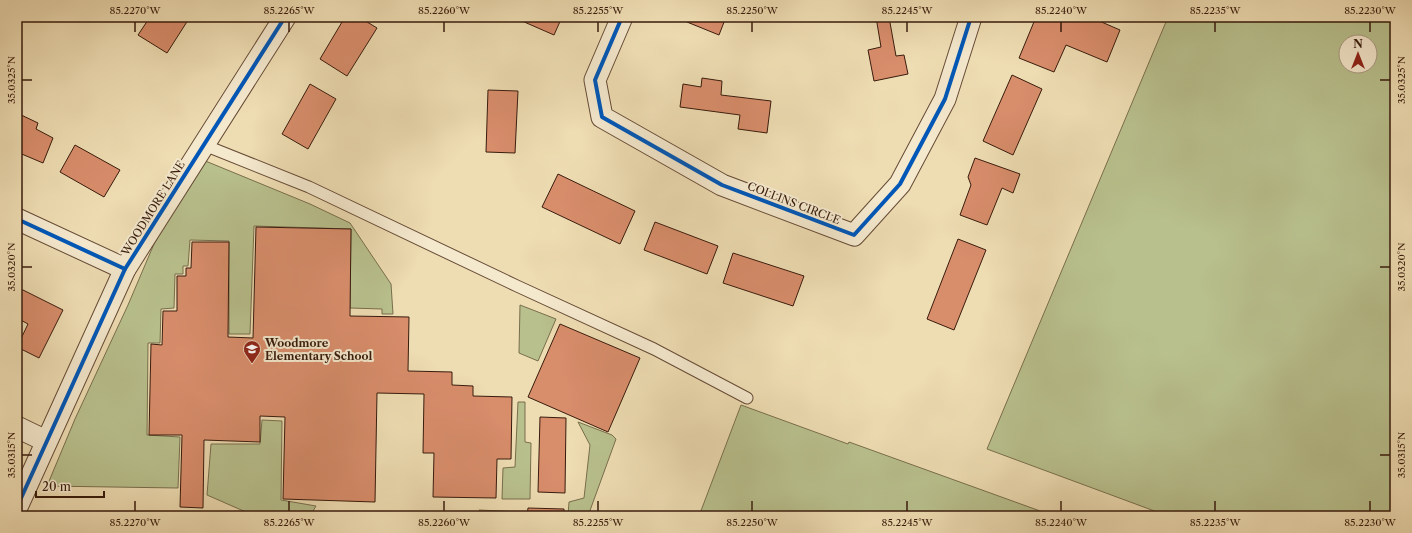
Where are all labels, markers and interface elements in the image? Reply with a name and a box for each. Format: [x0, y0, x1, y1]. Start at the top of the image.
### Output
text: 85.2270°W [109, 4, 162, 17]
text: 85.2265°W [263, 4, 316, 17]
text: 85.2260°W [418, 4, 471, 17]
text: 85.2255°W [573, 4, 624, 17]
text: 85.2250°W [726, 4, 779, 17]
text: 85.2245°W [882, 4, 934, 17]
text: 85.2240°W [1035, 4, 1088, 17]
text: 85.2235°W [1190, 4, 1241, 17]
text: 85.2230°W [1344, 4, 1397, 17]
north arrow [1338, 34, 1378, 74]
text: N [1353, 37, 1363, 51]
text: 35.0325°N [5, 56, 18, 104]
text: 35.0325°N [1395, 56, 1408, 104]
street label: WOODMORE LANE [118, 158, 188, 259]
street label: COLLINS CIRCLE [746, 179, 843, 227]
text: 35.0320°N [5, 243, 18, 291]
text: 35.0320°N [1395, 243, 1408, 291]
place label: Woodmore Elementary School [264, 336, 372, 363]
school or university icon: Woodmore Elementary School [242, 339, 262, 364]
text: 35.0315°N [5, 432, 18, 478]
text: 35.0315°N [1395, 432, 1408, 478]
scale bar [36, 473, 104, 499]
text: 20 m [42, 479, 71, 494]
text: 85.2270°W [109, 516, 162, 529]
text: 85.2265°W [263, 516, 316, 529]
text: 85.2260°W [418, 516, 471, 529]
text: 85.2255°W [573, 516, 624, 529]
text: 85.2250°W [726, 516, 779, 529]
text: 85.2245°W [882, 516, 934, 529]
text: 85.2240°W [1035, 516, 1088, 529]
text: 85.2235°W [1190, 516, 1241, 529]
text: 85.2230°W [1344, 516, 1397, 529]

